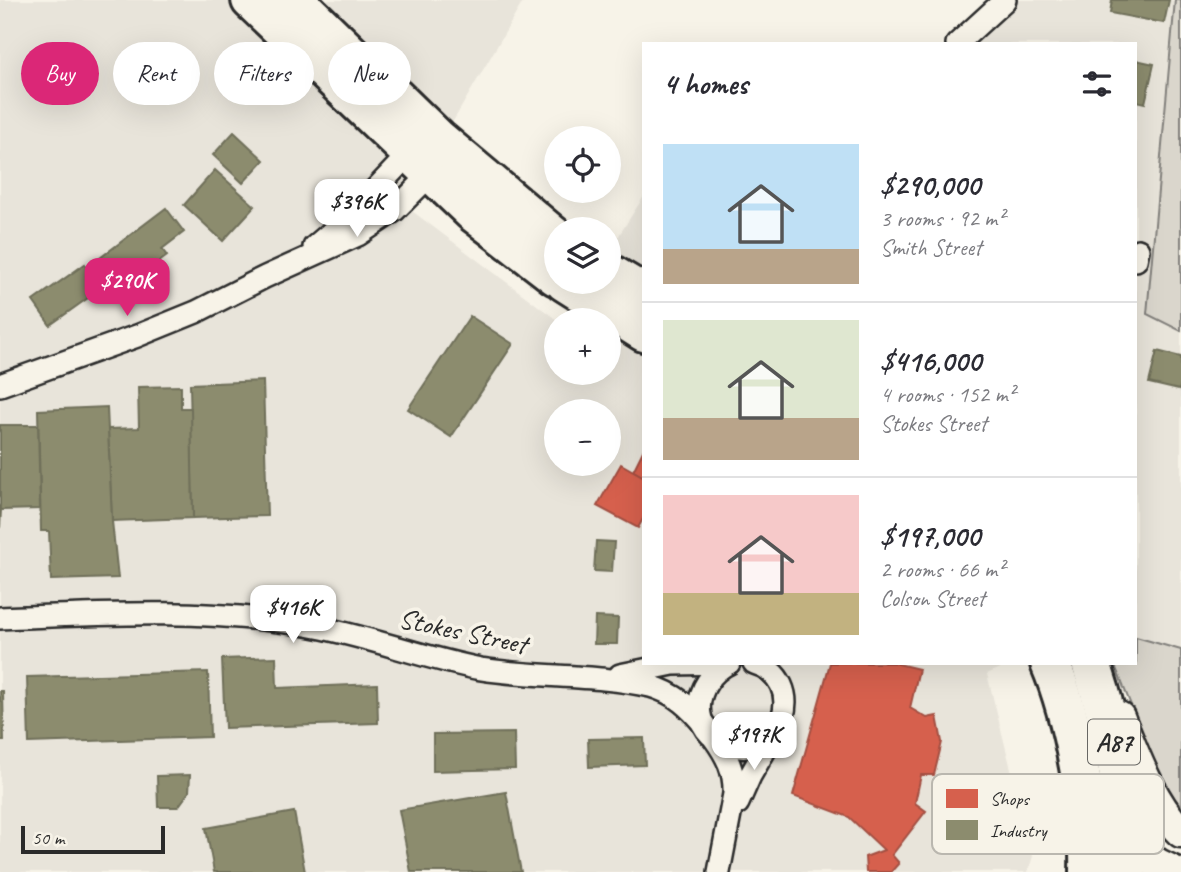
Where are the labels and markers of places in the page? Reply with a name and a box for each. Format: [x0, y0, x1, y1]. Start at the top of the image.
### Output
pin: $396K [308, 180, 406, 239]
pin: $290K [78, 258, 176, 318]
pin: $416K [244, 586, 342, 645]
pin: $197K [705, 712, 803, 772]

